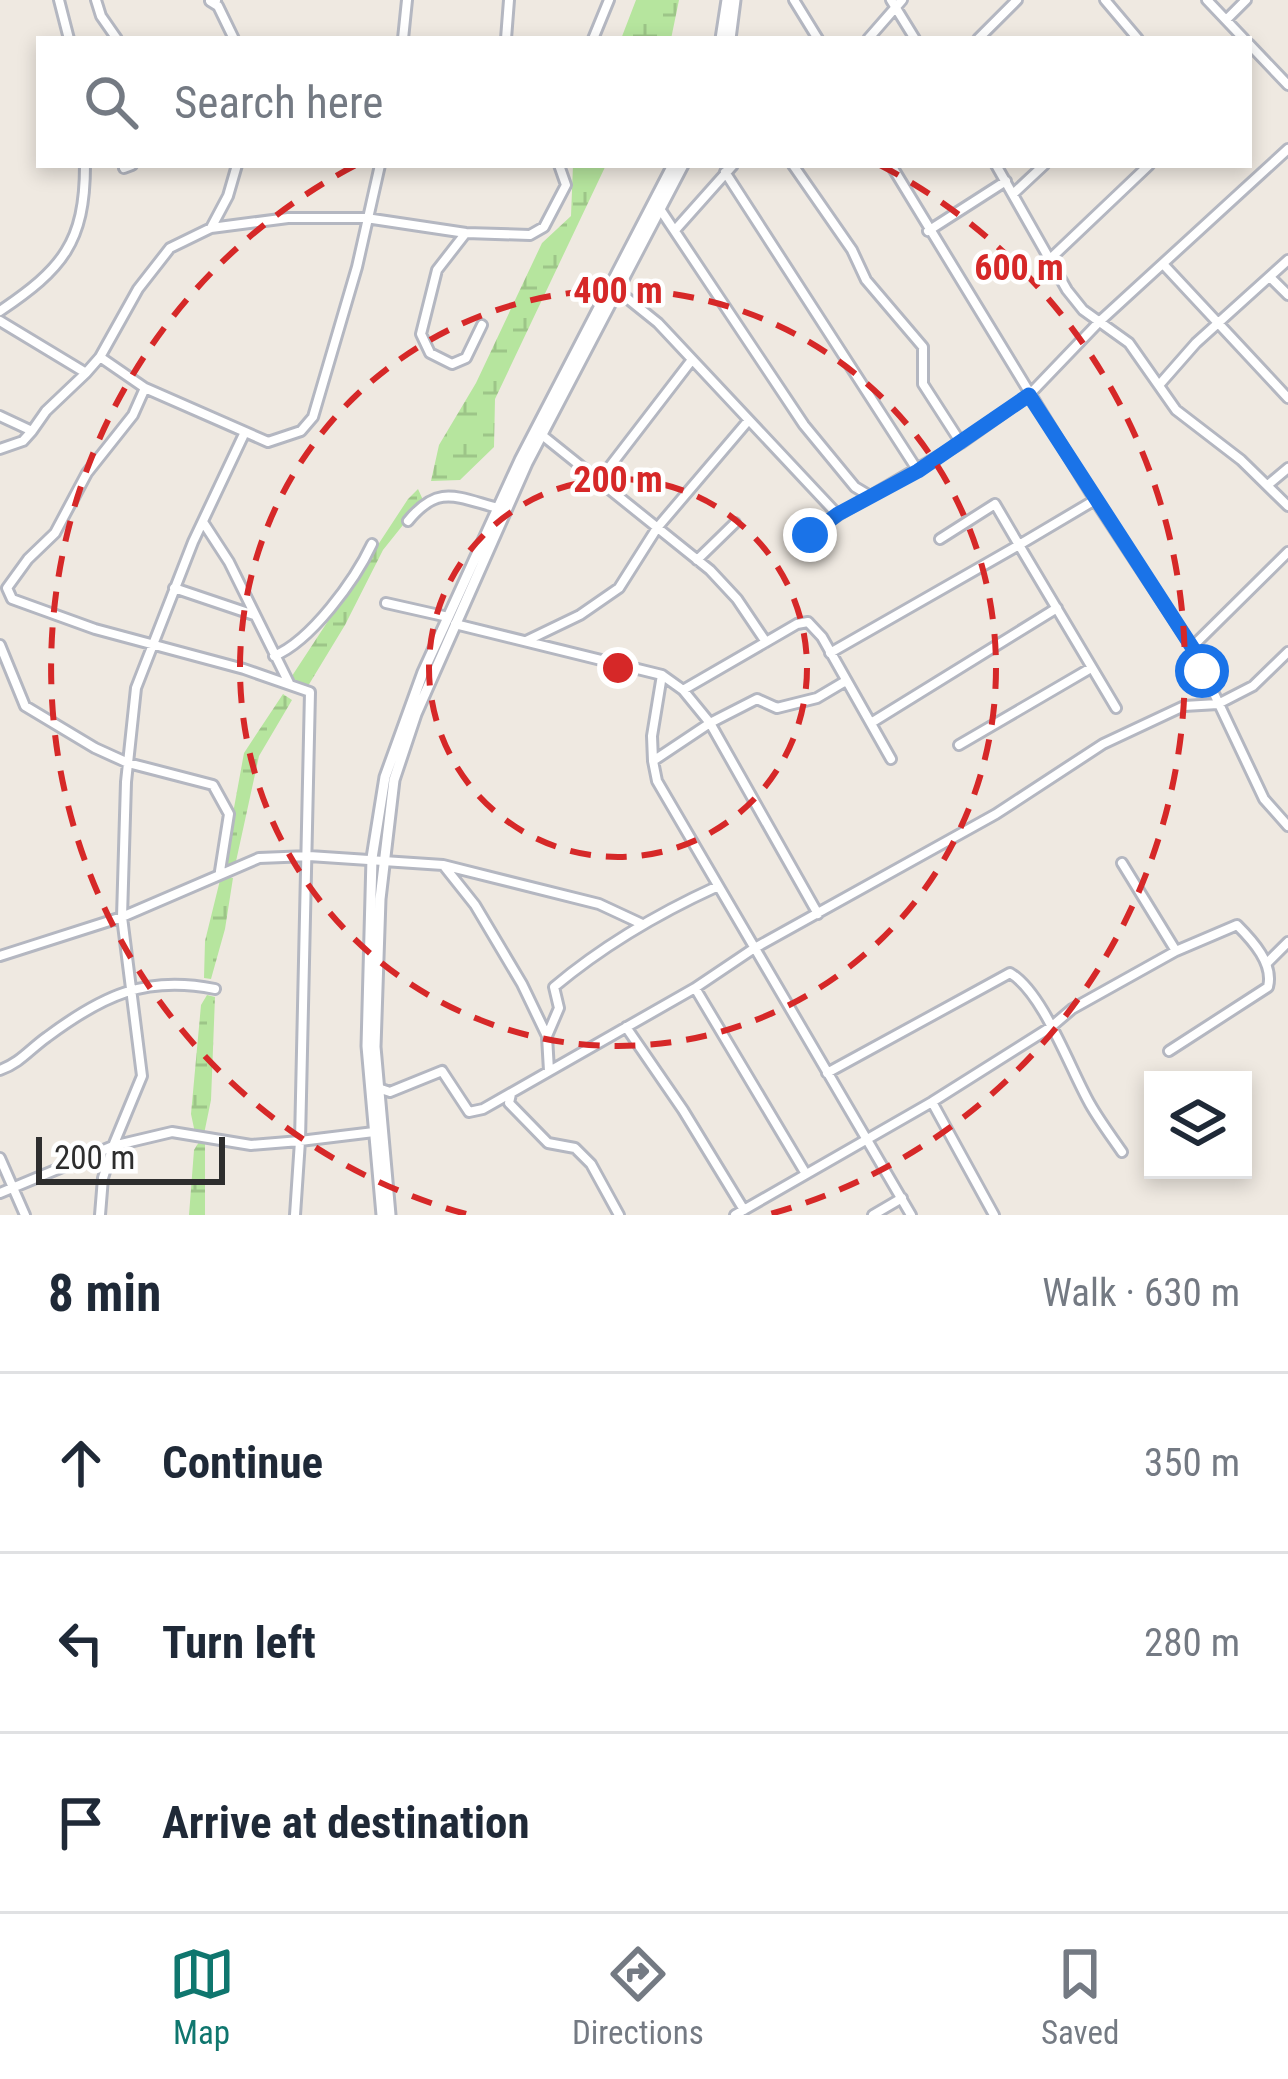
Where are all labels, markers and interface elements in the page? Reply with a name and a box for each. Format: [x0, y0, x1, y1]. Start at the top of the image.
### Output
search box [36, 36, 1252, 168]
icon: search [78, 69, 144, 135]
text: Search here [174, 76, 383, 129]
text: 600 m [974, 247, 1064, 289]
text: 400 m [573, 270, 663, 312]
text: 200 m [573, 459, 663, 501]
route end [783, 508, 837, 562]
route start [1175, 644, 1229, 698]
centre of rings [597, 647, 639, 689]
map controls [1144, 1071, 1252, 1179]
button: layers [1144, 1071, 1252, 1179]
scale bar [36, 1131, 225, 1184]
text: 200 m [54, 1138, 135, 1177]
text: 8 min [48, 1264, 161, 1323]
text: Walk · 630 m [1042, 1270, 1240, 1316]
icon: ahead [48, 1430, 114, 1496]
text: Continue [162, 1436, 323, 1489]
text: 350 m [1144, 1440, 1240, 1486]
icon: left [48, 1610, 114, 1676]
text: Turn left [162, 1616, 316, 1669]
text: 280 m [1144, 1620, 1240, 1666]
icon: arrive [48, 1790, 114, 1856]
text: Arrive at destination [162, 1796, 530, 1849]
tab: Map [169, 1941, 235, 2052]
tab: Directions [572, 1941, 704, 2052]
tab: Saved [1041, 1941, 1119, 2052]

